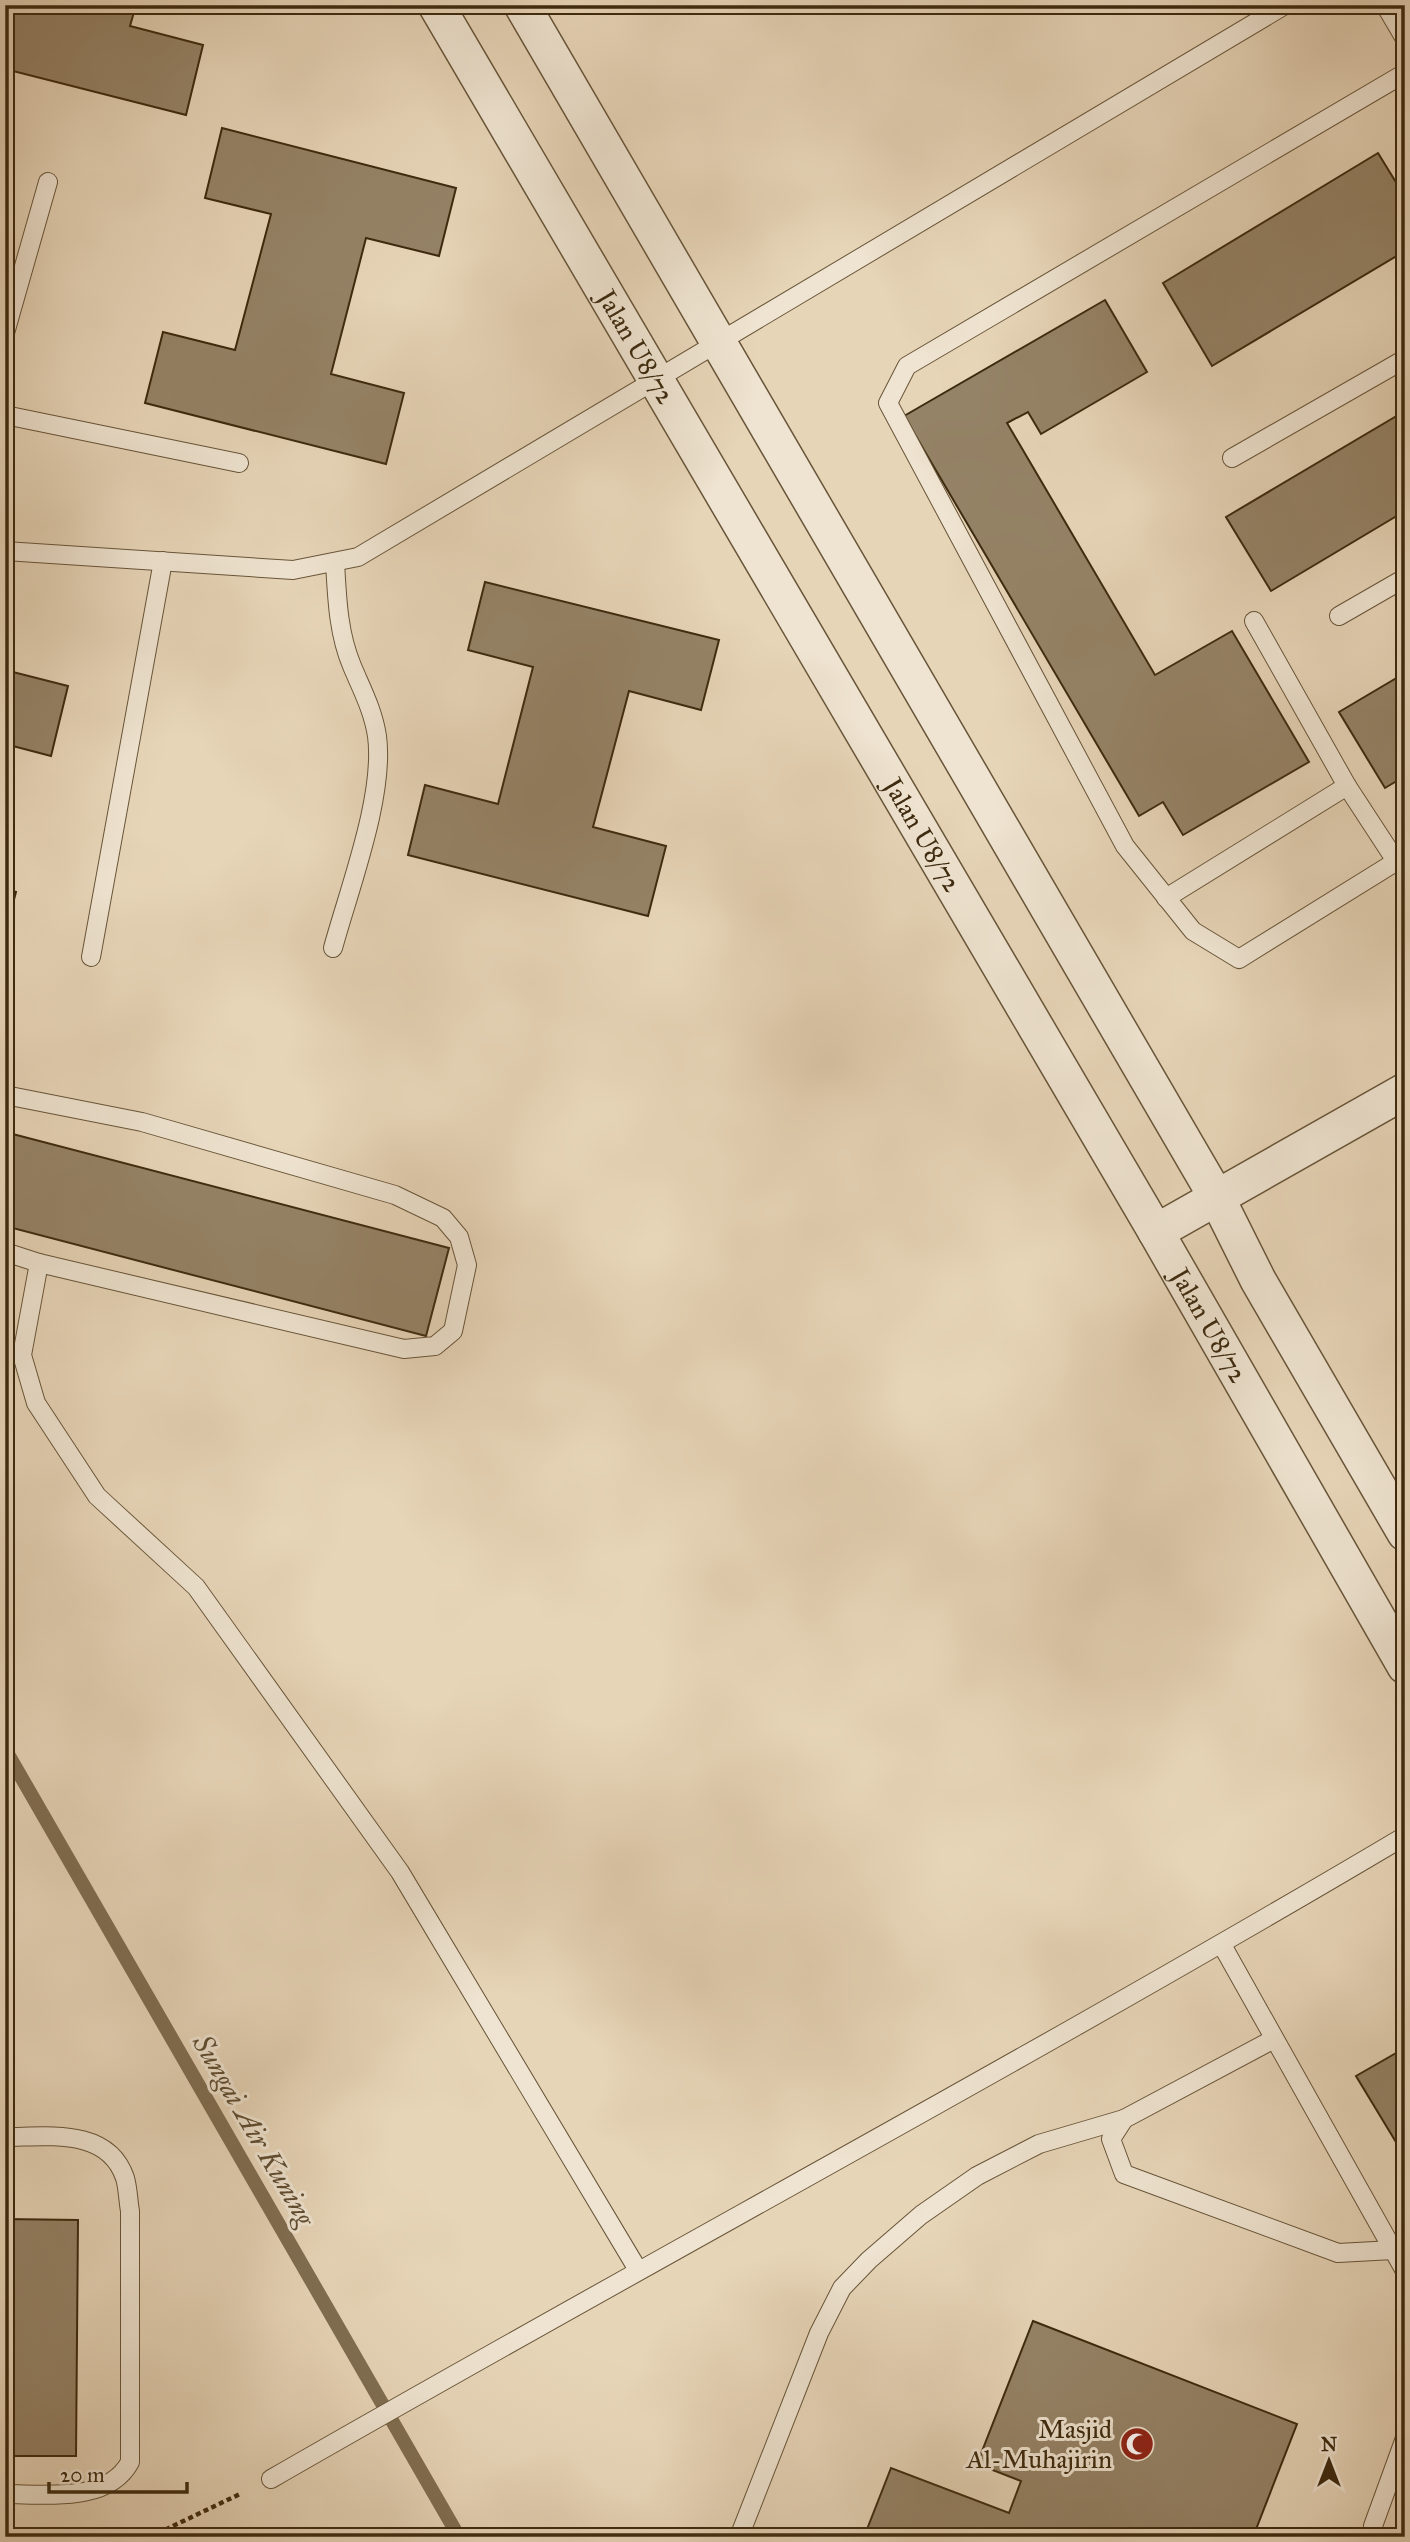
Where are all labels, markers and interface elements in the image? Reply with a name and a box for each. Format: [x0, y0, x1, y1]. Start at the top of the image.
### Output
street label: Jalan U8/72 [589, 281, 682, 409]
street label: Jalan U8/72 [875, 769, 969, 898]
street label: Jalan U8/72 [1163, 1260, 1255, 1388]
water label: Sungai Air Kuning [185, 2027, 324, 2233]
place label: Masjid Al-Muhajirin [966, 2413, 1112, 2475]
mosque icon: Masjid Al-Muhajirin [1118, 2425, 1156, 2463]
north arrow [1294, 2426, 1364, 2496]
text: N [1321, 2433, 1337, 2456]
scale bar [49, 2451, 187, 2495]
text: 20 m [60, 2462, 105, 2488]

